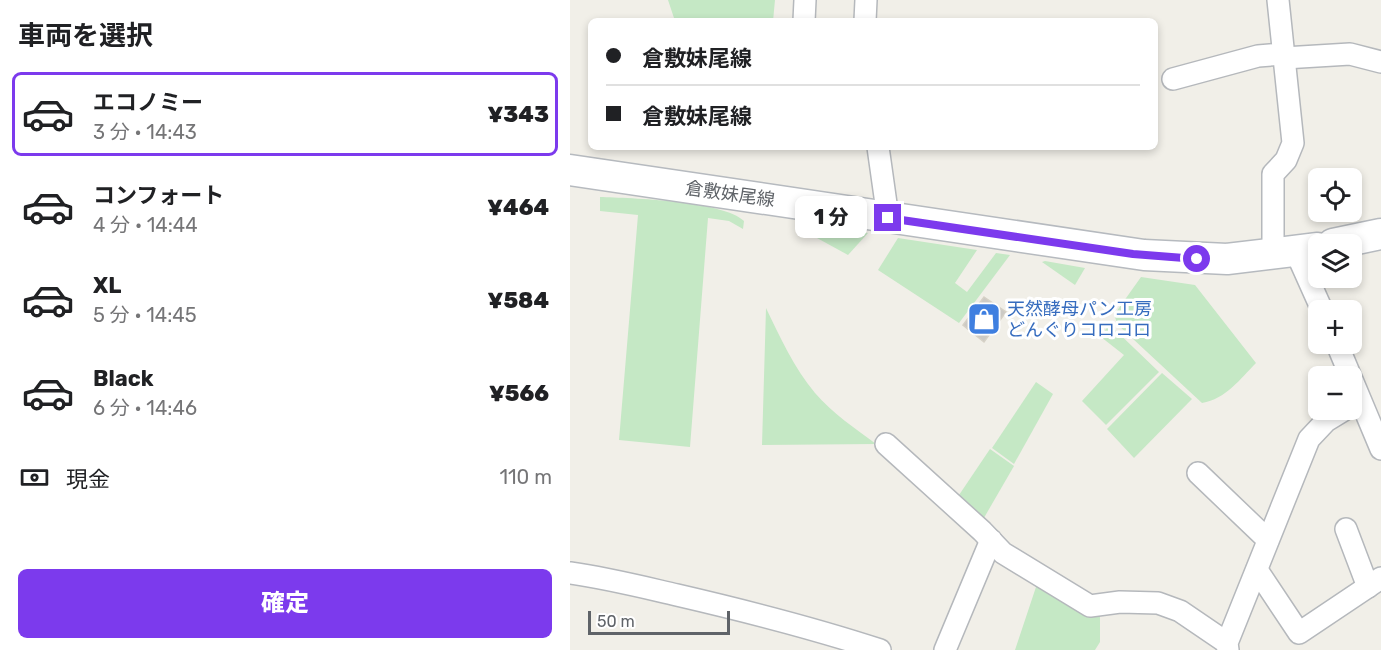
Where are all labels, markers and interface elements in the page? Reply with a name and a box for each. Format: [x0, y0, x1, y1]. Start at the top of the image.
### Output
text: 車両を選択 [18, 20, 153, 52]
text: 倉敷妹尾線 [642, 45, 752, 72]
icon: car [21, 87, 75, 141]
text: エコノミー [93, 89, 203, 116]
text: ¥343 [487, 101, 549, 128]
text: 倉敷妹尾線 [642, 103, 752, 130]
text: 3 分 · 14:43 [93, 120, 197, 144]
map controls [1308, 168, 1362, 420]
button: locate [1308, 168, 1362, 222]
street label: 倉敷妹尾線 [684, 177, 776, 211]
icon: car [21, 180, 75, 234]
text: コンフォート [93, 182, 224, 209]
text: ¥464 [487, 194, 549, 221]
callout: 1 分 [795, 197, 867, 239]
route end [874, 204, 901, 231]
text: 1 分 [814, 205, 848, 229]
text: 4 分 · 14:44 [93, 213, 198, 237]
button: layers [1308, 234, 1362, 288]
route start [1183, 245, 1210, 272]
text: XL [93, 272, 121, 299]
icon: car [21, 273, 75, 327]
text: ¥584 [488, 287, 549, 314]
place label: 天然酵母パン工房 どんぐりコロコロ [1007, 298, 1152, 341]
button: + [1308, 300, 1362, 354]
shop icon: 天然酵母パン工房 どんぐりコロコロ [966, 301, 1002, 337]
text: 5 分 · 14:45 [93, 303, 197, 327]
text: Black [93, 365, 154, 392]
icon: car [21, 366, 75, 420]
button: − [1308, 366, 1362, 420]
text: ¥566 [489, 380, 549, 407]
text: 6 分 · 14:46 [93, 396, 197, 420]
icon: cash [18, 461, 51, 494]
text: 110 m [500, 465, 552, 489]
text: 現金 [66, 466, 110, 493]
button: 確定 [18, 569, 552, 638]
scale bar [588, 608, 730, 636]
text: 50 m [597, 612, 635, 631]

